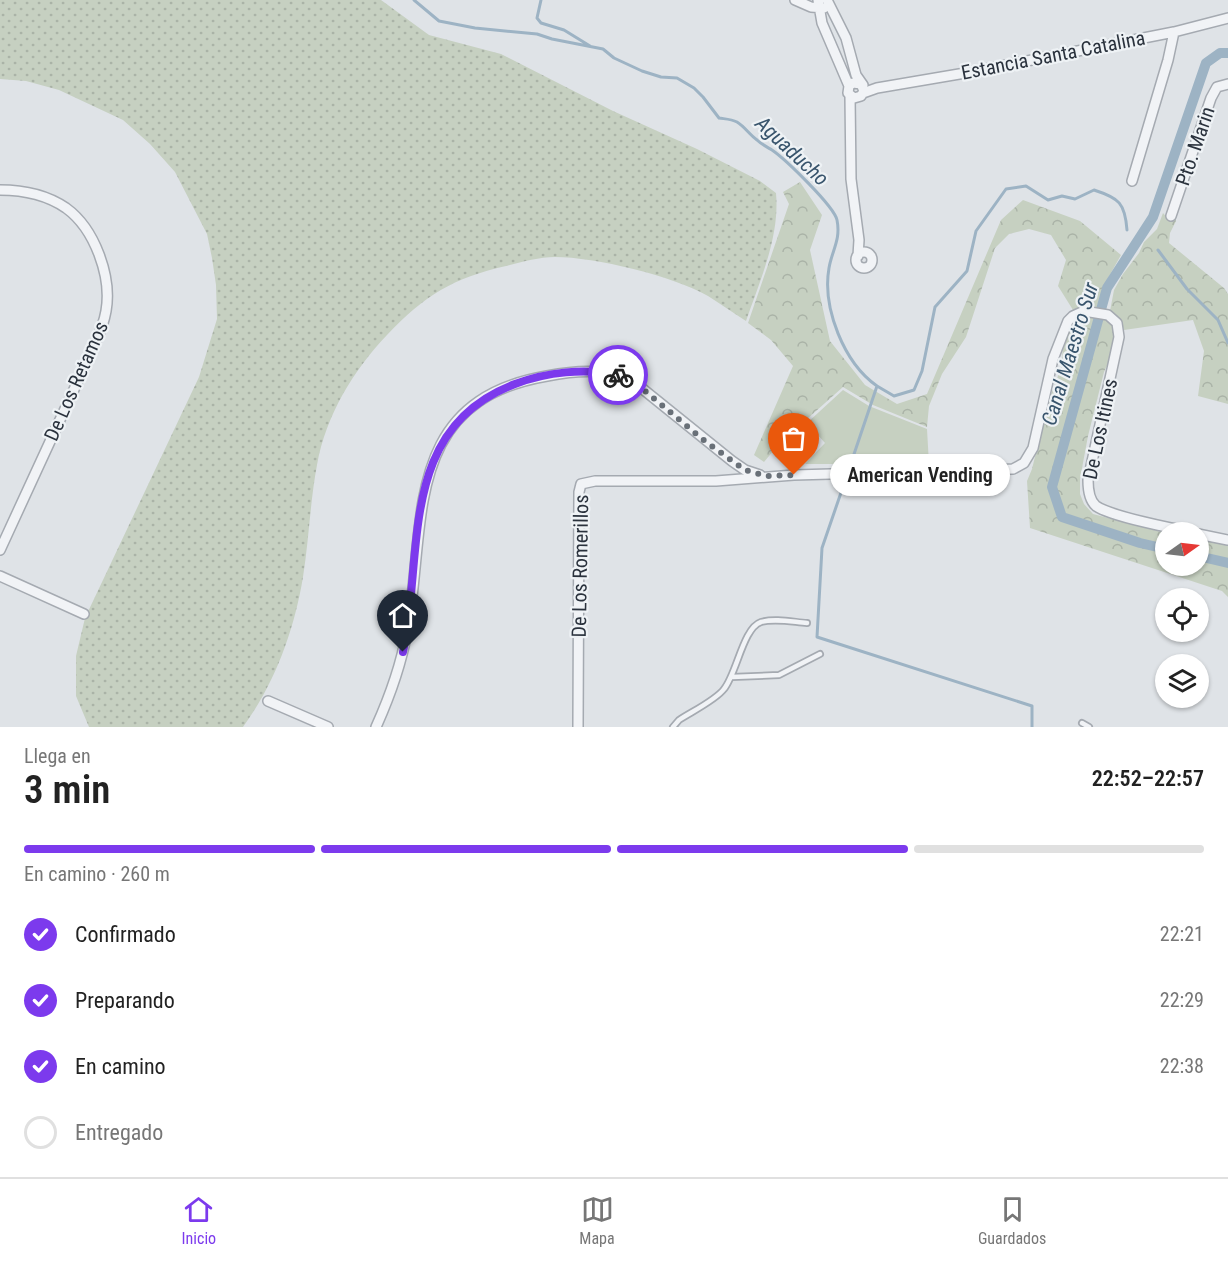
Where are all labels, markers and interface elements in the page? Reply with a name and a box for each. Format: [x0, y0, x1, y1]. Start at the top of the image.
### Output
street label: Estancia Santa Catalina [959, 25, 1147, 85]
street label: Pto. Marin [1170, 103, 1220, 189]
water label: Aguaducho [750, 111, 833, 191]
water label: Canal Maestro Sur [1037, 279, 1103, 428]
street label: De Los Retamos [39, 317, 113, 445]
courier [588, 345, 648, 405]
icon: bike [602, 359, 635, 392]
street label: De Los Itines [1078, 376, 1122, 482]
pin [768, 413, 819, 475]
icon: bag [777, 422, 810, 455]
callout: American Vending [830, 454, 1010, 496]
text: American Vending [847, 463, 993, 487]
street label: De Los Romerillos [567, 494, 593, 638]
north arrow [1155, 522, 1209, 576]
map controls [1155, 522, 1209, 708]
button: locate [1155, 588, 1209, 642]
pin [377, 590, 428, 652]
icon: home [386, 599, 419, 632]
button: layers [1155, 654, 1209, 708]
text: Llega en [24, 744, 91, 768]
text: 22:52–22:57 [1092, 766, 1204, 791]
text: 3 min [24, 767, 110, 813]
text: En camino · 260 m [24, 862, 170, 886]
icon: check [24, 918, 57, 951]
text: Confirmado [75, 922, 176, 947]
text: 22:21 [1160, 922, 1204, 946]
icon: check [24, 984, 57, 1017]
text: Preparando [75, 988, 175, 1013]
text: 22:29 [1160, 988, 1204, 1012]
icon: check [24, 1050, 57, 1083]
text: En camino [75, 1054, 166, 1079]
text: 22:38 [1160, 1054, 1204, 1078]
text: Entregado [75, 1120, 163, 1145]
tab: Inicio [182, 1193, 216, 1248]
tab: Mapa [579, 1193, 615, 1248]
tab: Guardados [978, 1193, 1046, 1248]

